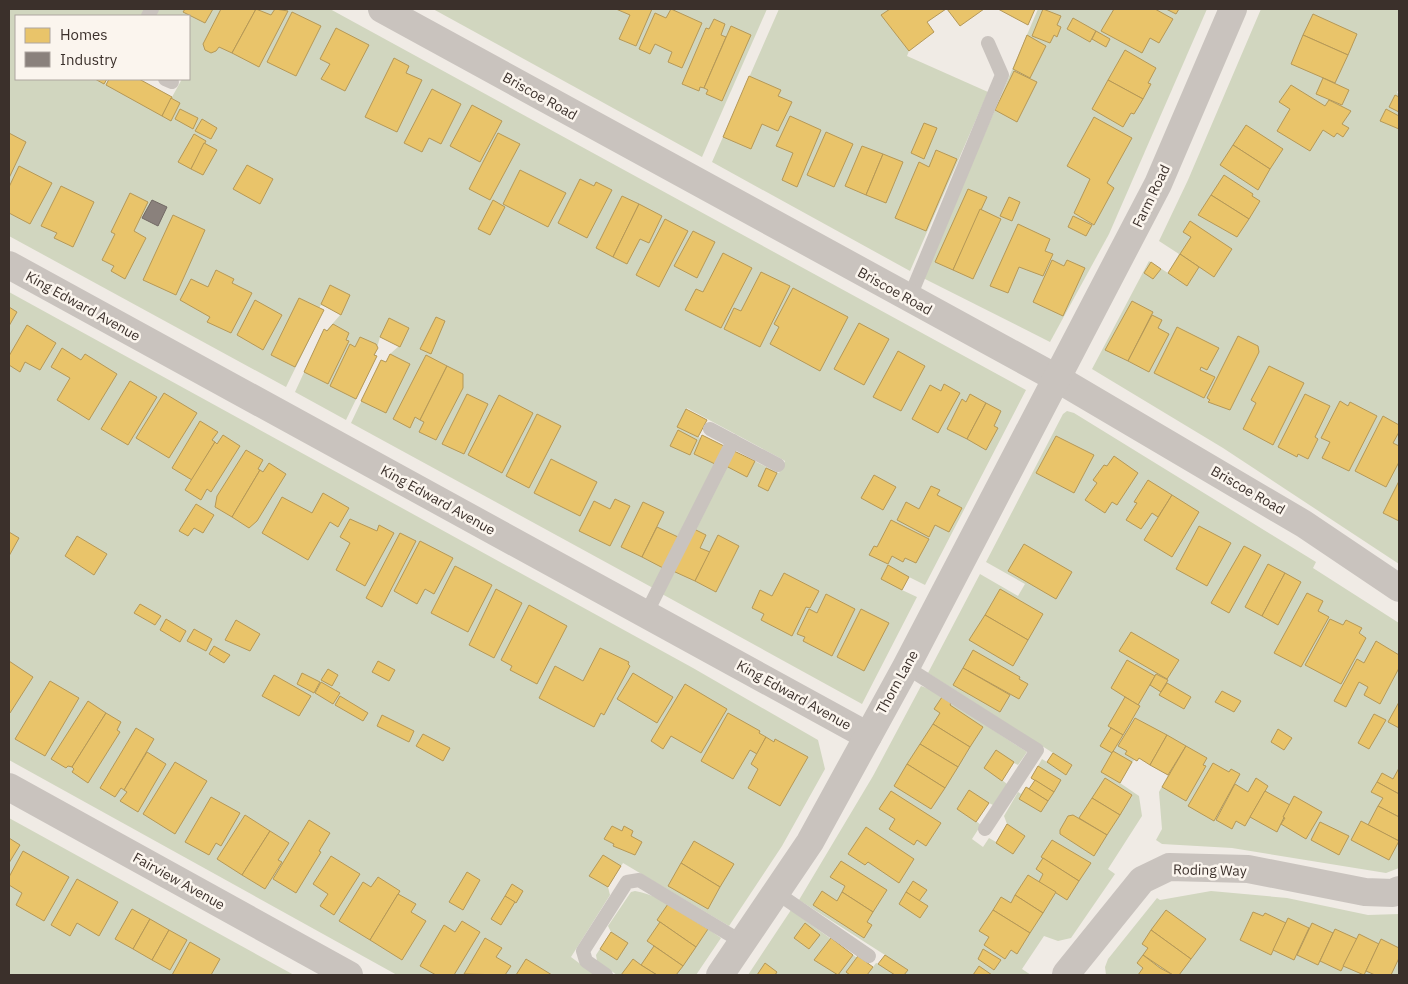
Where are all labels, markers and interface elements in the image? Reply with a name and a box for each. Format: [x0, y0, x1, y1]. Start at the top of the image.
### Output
legend [15, 15, 190, 80]
text: Homes [60, 25, 108, 44]
text: Industry [60, 50, 118, 69]
street label: Briscoe Road [500, 68, 580, 124]
street label: Farm Road [1128, 162, 1174, 230]
street label: Briscoe Road [855, 263, 935, 319]
street label: King Edward Avenue [22, 267, 144, 345]
street label: King Edward Avenue [377, 461, 499, 539]
street label: Briscoe Road [1208, 462, 1288, 518]
street label: Thorn Lane [872, 647, 922, 717]
street label: King Edward Avenue [733, 656, 855, 734]
street label: Fairview Avenue [130, 848, 228, 914]
street label: Roding Way [1173, 860, 1247, 880]

